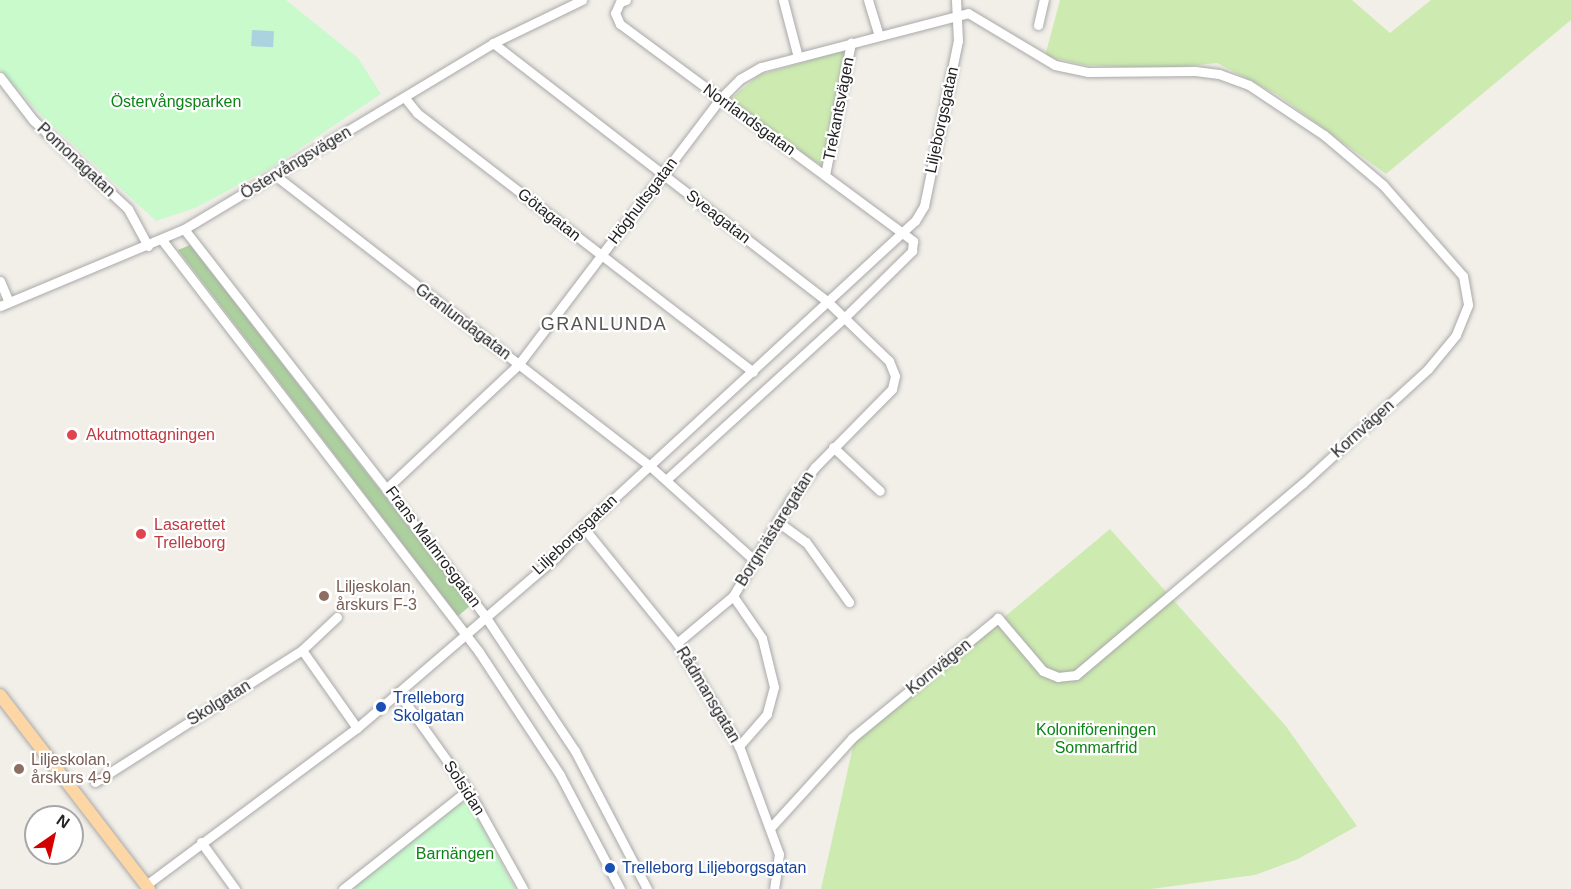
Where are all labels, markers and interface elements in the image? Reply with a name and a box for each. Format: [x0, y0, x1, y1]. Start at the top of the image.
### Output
street label: Trekantsvägen [820, 56, 858, 162]
street label: Liljeborgsgatan [921, 65, 963, 175]
street label: Norrlandsgatan [699, 80, 799, 160]
park label: Östervångsparken [111, 92, 241, 112]
street label: Pomonagatan [33, 119, 119, 201]
street label: Östervångsvägen [237, 122, 355, 204]
street label: Höghultsgatan [604, 154, 682, 248]
street label: Götagatan [514, 184, 584, 246]
street label: Sveagatan [682, 186, 754, 248]
street label: Granlundagatan [411, 280, 515, 364]
district label: GRANLUNDA [541, 313, 667, 335]
street label: Kornvägen [1328, 396, 1398, 462]
place label: Akutmottagningen [86, 425, 215, 445]
marker: Akutmottagningen [63, 426, 81, 444]
street label: Borgmästaregatan [732, 468, 818, 590]
street label: Frans Malmrosgatan [381, 483, 485, 611]
street label: Liljeborgsgatan [529, 491, 621, 579]
place label: Lasarettet Trelleborg [154, 515, 225, 553]
marker: Lasarettet Trelleborg [132, 525, 150, 543]
place label: Liljeskolan, årskurs F-3 [336, 577, 417, 615]
marker: Liljeskolan, årskurs F-3 [317, 589, 331, 603]
street label: Kornvägen [903, 635, 975, 699]
street label: Rådmansgatan [672, 644, 744, 746]
street label: Skolgatan [184, 676, 254, 730]
place label: Trelleborg Skolgatan [393, 688, 464, 726]
marker: Trelleborg Skolgatan [374, 700, 388, 714]
park label: Koloniföreningen Sommarfrid [1036, 720, 1156, 758]
place label: Liljeskolan, årskurs 4-9 [31, 750, 111, 788]
street label: Solsidan [439, 757, 489, 819]
marker: Liljeskolan, årskurs 4-9 [12, 762, 26, 776]
north arrow [24, 805, 84, 865]
text: N [54, 811, 73, 832]
park label: Barnängen [416, 844, 494, 864]
place label: Trelleborg Liljeborgsgatan [622, 858, 806, 878]
marker: Trelleborg Liljeborgsgatan [603, 861, 617, 875]

